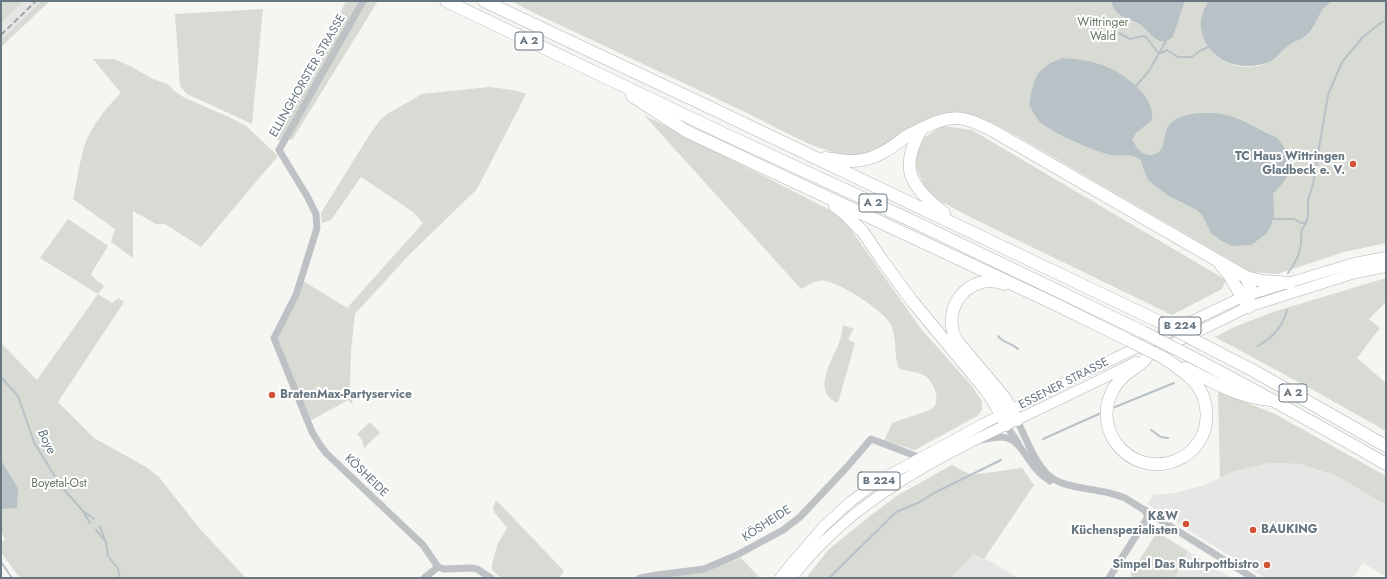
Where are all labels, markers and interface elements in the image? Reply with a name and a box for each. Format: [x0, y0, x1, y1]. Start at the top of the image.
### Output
street label: ELLINGHORSTER STRASSE [267, 12, 349, 140]
park label: Wittringer Wald [1077, 16, 1129, 44]
road number: A 2 [515, 32, 543, 50]
place label: TC Haus Wittringen Gladbeck e. V. [1235, 150, 1345, 178]
marker: TC Haus Wittringen Gladbeck e. V. [1348, 159, 1358, 169]
road number: A 2 [859, 194, 887, 212]
road number: B 224 [1159, 317, 1201, 335]
street label: ESSENER STRASSE [1017, 355, 1111, 413]
road number: A 2 [1279, 384, 1307, 402]
place label: BratenMax-Partyservice [280, 388, 412, 402]
marker: BratenMax-Partyservice [267, 390, 277, 400]
water label: Boye [33, 427, 59, 457]
street label: KÖSHEIDE [341, 452, 391, 500]
road number: B 224 [858, 472, 900, 490]
park label: Boyetal-Ost [31, 477, 87, 491]
street label: KÖSHEIDE [740, 503, 794, 545]
place label: K&W Küchenspezialisten [1071, 510, 1178, 538]
marker: K&W Küchenspezialisten [1181, 519, 1191, 529]
place label: BAUKING [1261, 523, 1318, 537]
marker: BAUKING [1248, 525, 1258, 535]
place label: Simpel Das Ruhrpottbistro [1113, 558, 1259, 572]
marker: Simpel Das Ruhrpottbistro [1262, 560, 1272, 570]

